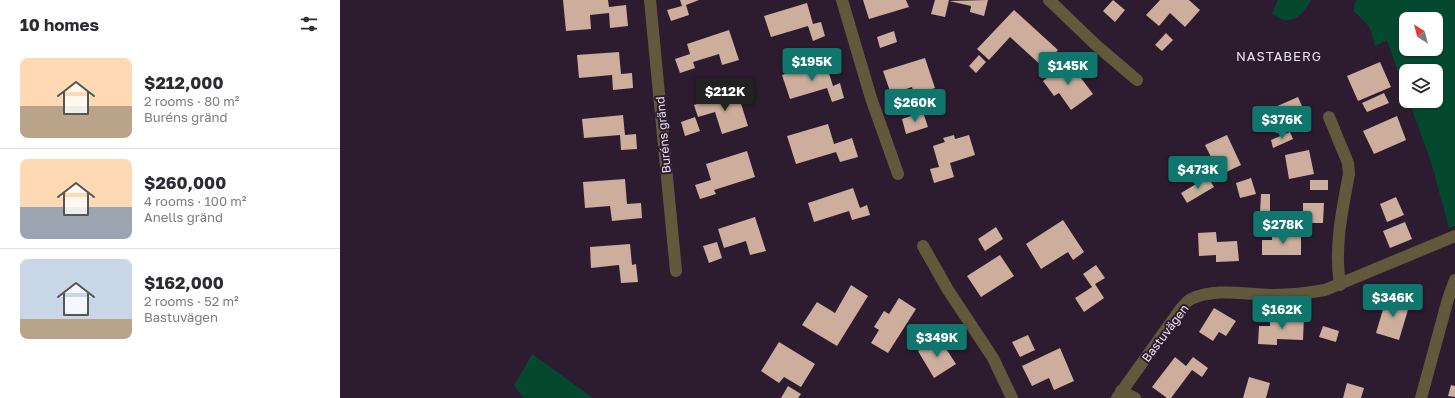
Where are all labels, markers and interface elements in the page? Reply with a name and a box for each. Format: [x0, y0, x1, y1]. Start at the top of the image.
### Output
north arrow [1399, 12, 1443, 56]
map controls [1399, 12, 1443, 108]
icon: filters [298, 13, 320, 35]
text: 10 homes [20, 14, 99, 35]
pin: $195K [784, 48, 840, 82]
district label: NASTABERG [1236, 48, 1322, 64]
pin: $145K [1040, 52, 1096, 86]
text: $195K [791, 53, 833, 69]
text: $145K [1048, 57, 1088, 73]
button: layers [1399, 64, 1443, 108]
text: $212,000 [144, 72, 223, 93]
icon: home [52, 74, 100, 122]
pin: $212K [697, 78, 753, 112]
text: $212K [705, 83, 745, 99]
pin: $260K [887, 89, 943, 123]
text: 2 rooms · 80 m² [144, 93, 240, 109]
text: $260K [894, 94, 936, 110]
street label: Buréns gränd [652, 96, 674, 174]
pin: $376K [1254, 106, 1310, 140]
text: Buréns gränd [144, 109, 227, 125]
text: $376K [1261, 111, 1303, 127]
pin: $473K [1170, 156, 1226, 190]
text: $473K [1177, 161, 1219, 177]
text: $260,000 [144, 172, 226, 193]
icon: home [52, 175, 100, 223]
text: 4 rooms · 100 m² [144, 193, 246, 209]
text: Anells gränd [144, 209, 223, 225]
pin: $278K [1255, 211, 1311, 245]
text: $278K [1262, 216, 1304, 232]
text: $162,000 [144, 272, 224, 293]
icon: home [52, 275, 100, 323]
pin: $346K [1365, 284, 1421, 318]
text: $346K [1372, 289, 1414, 305]
text: 2 rooms · 52 m² [144, 293, 239, 309]
pin: $162K [1254, 296, 1310, 330]
street label: Bastuvägen [1138, 301, 1192, 365]
text: $162K [1261, 301, 1303, 317]
text: Bastuvägen [144, 309, 218, 325]
pin: $349K [909, 324, 965, 358]
text: $349K [916, 329, 958, 345]

